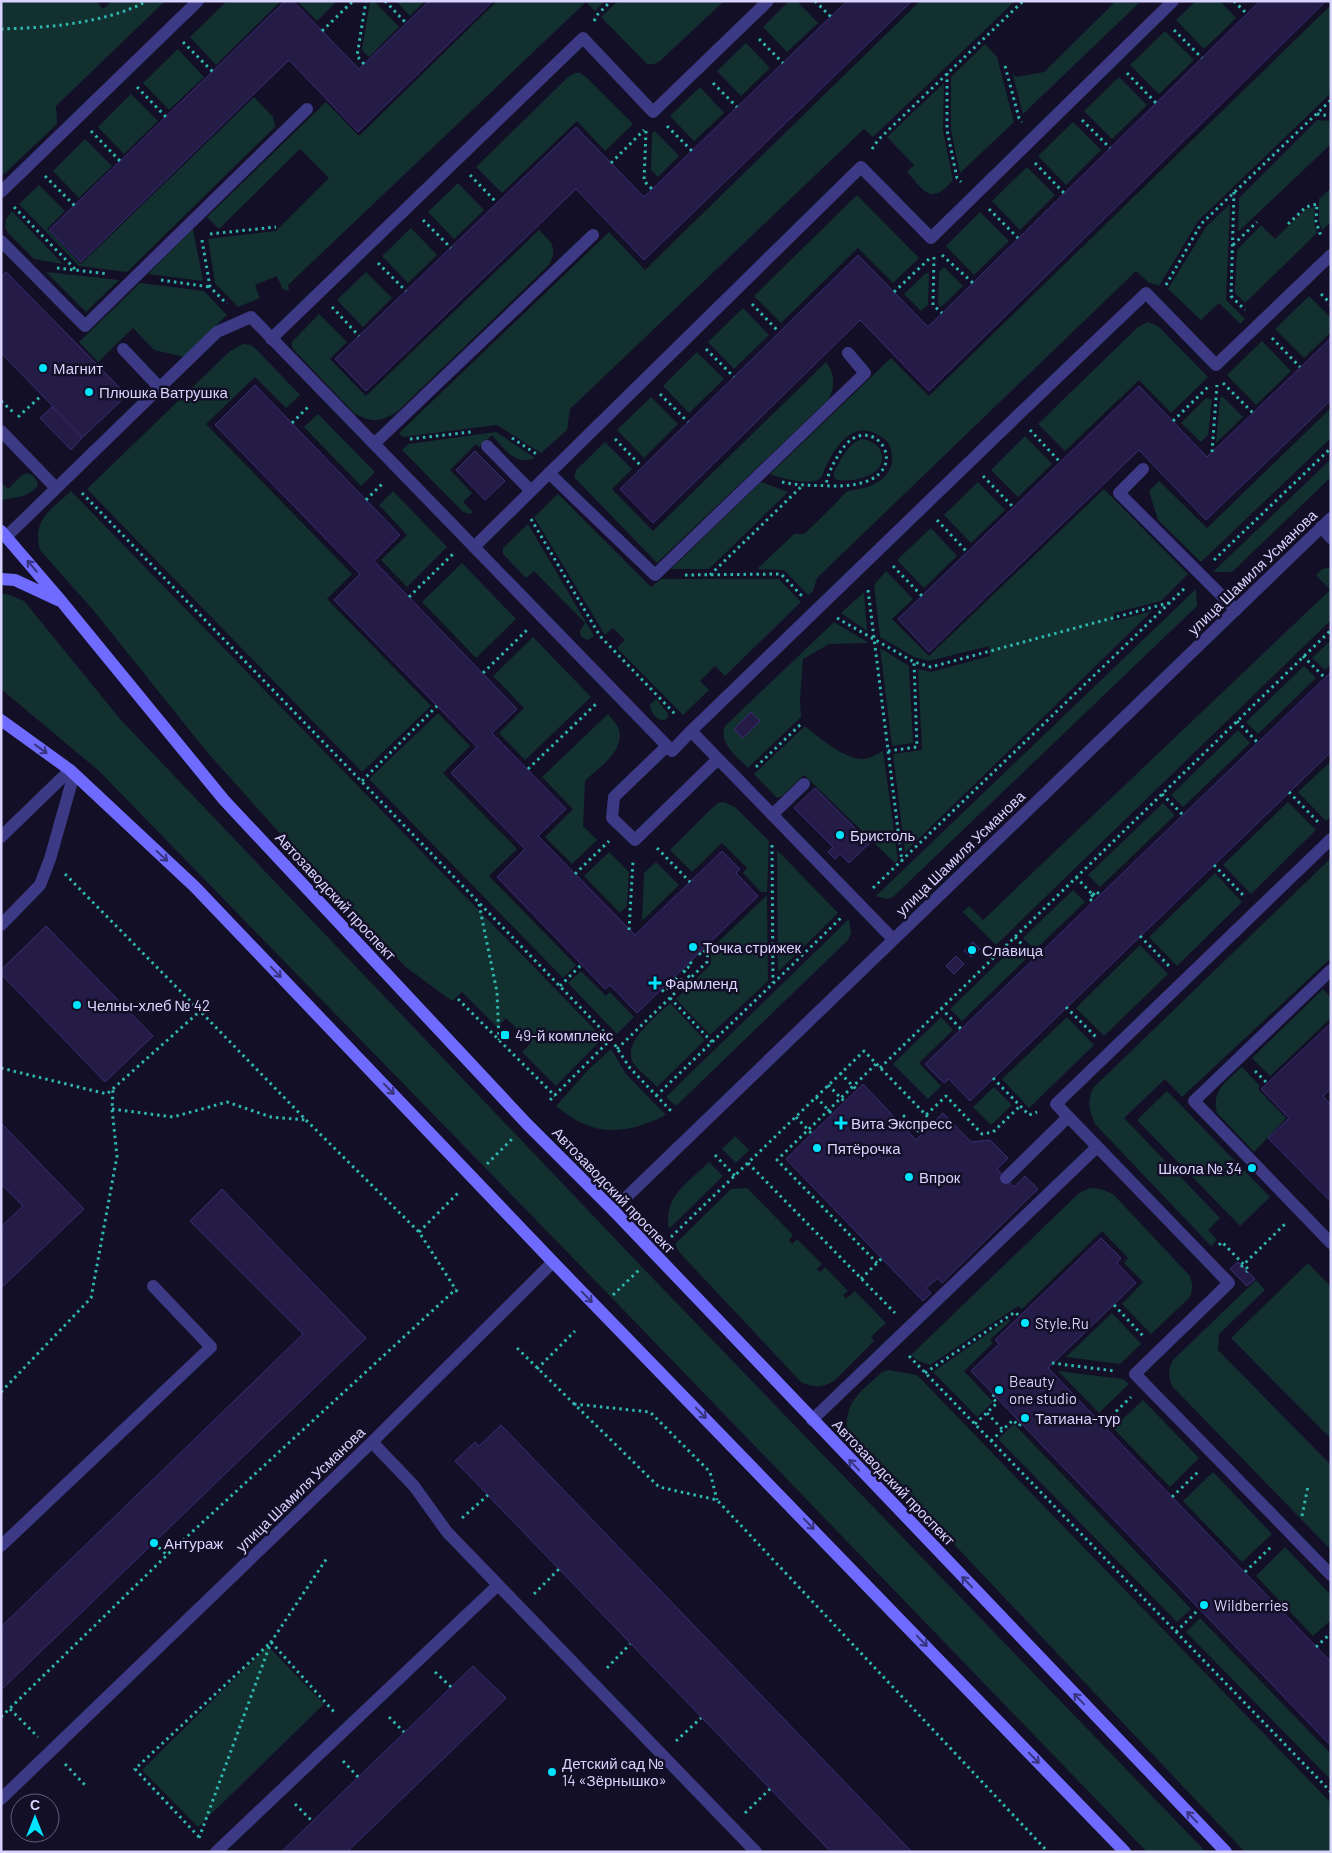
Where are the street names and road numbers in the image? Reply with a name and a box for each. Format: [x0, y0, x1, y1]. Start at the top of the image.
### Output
street label: улица Шамиля Усманова [1184, 505, 1321, 638]
street label: улица Шамиля Усманова [892, 786, 1029, 919]
street label: Автозаводский проспект [272, 828, 400, 964]
street label: Автозаводский проспект [549, 1123, 679, 1257]
street label: Автозаводский проспект [829, 1415, 959, 1549]
street label: улица Шамиля Усманова [232, 1422, 369, 1555]

